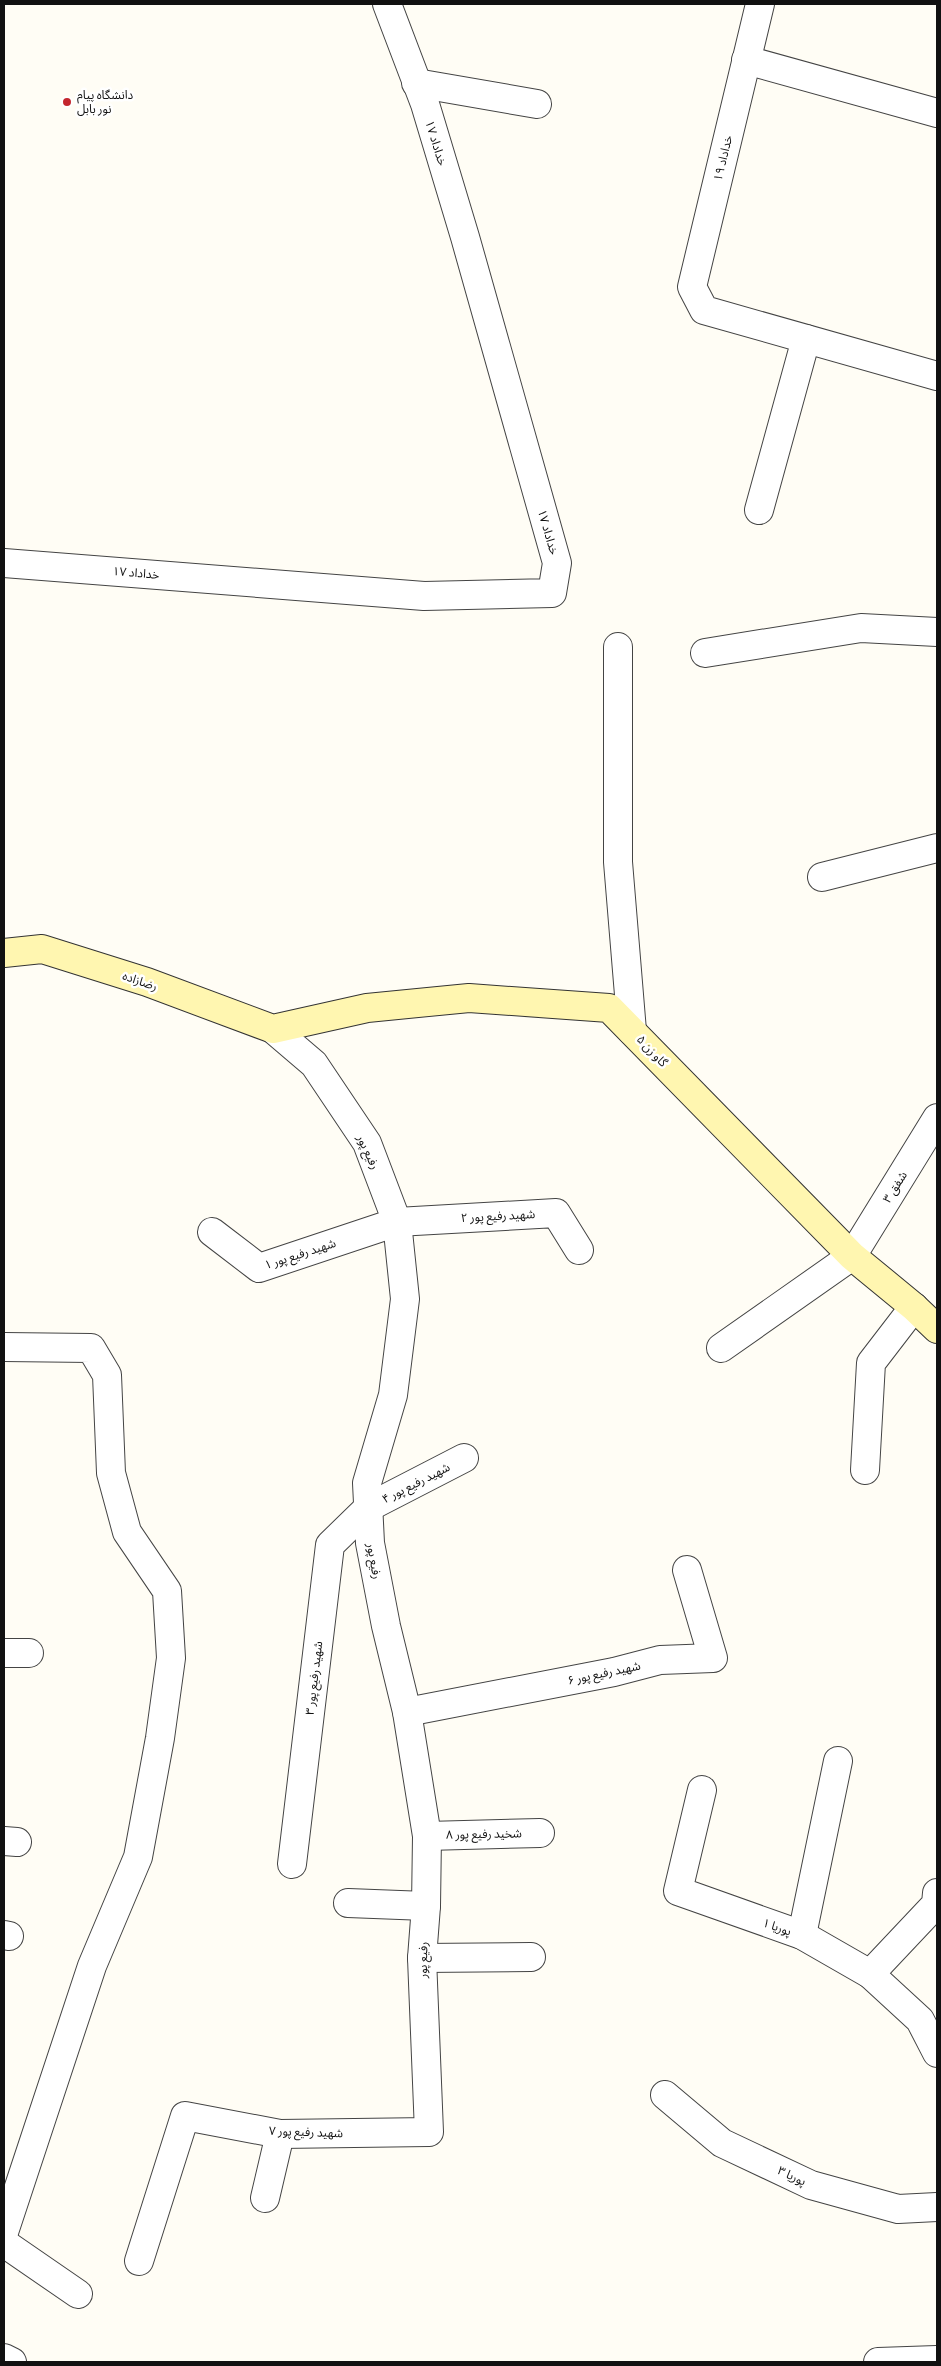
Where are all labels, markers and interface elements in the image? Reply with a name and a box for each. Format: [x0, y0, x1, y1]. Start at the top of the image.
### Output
place label: دانشگاه پیام نور بابل [77, 88, 133, 116]
marker: دانشگاه پیام نور بابل [61, 96, 73, 108]
street label: خداداد ۱۷ [422, 119, 450, 167]
street label: خداداد ۱۹ [711, 134, 735, 182]
street label: خداداد ۱۷ [535, 508, 561, 556]
street label: خداداد ۱۷ [112, 564, 160, 582]
street label: رضازاده [121, 969, 159, 993]
street label: گاو زن ۵ [634, 1032, 671, 1070]
street label: رفیع پور [352, 1132, 382, 1172]
street label: شفق ۳ [880, 1169, 911, 1206]
street label: شهید رفیع پور ۲ [461, 1207, 536, 1227]
street label: شهید رفیع پور ۱ [262, 1236, 338, 1274]
street label: شهید رفیع پور ۴ [380, 1460, 453, 1508]
street label: رفیع پور [362, 1541, 384, 1580]
street label: شهید رفیع پور ۳ [303, 1640, 327, 1716]
street label: شهید رفیع پور ۶ [566, 1658, 642, 1690]
street label: شخید رفیع پور ۸ [446, 1826, 522, 1844]
street label: پوریا ۱ [760, 1916, 793, 1939]
street label: رفیع پور [416, 1942, 432, 1979]
street label: شهید رفیع پور ۷ [269, 2124, 343, 2142]
street label: پوریا ۳ [775, 2163, 808, 2190]

